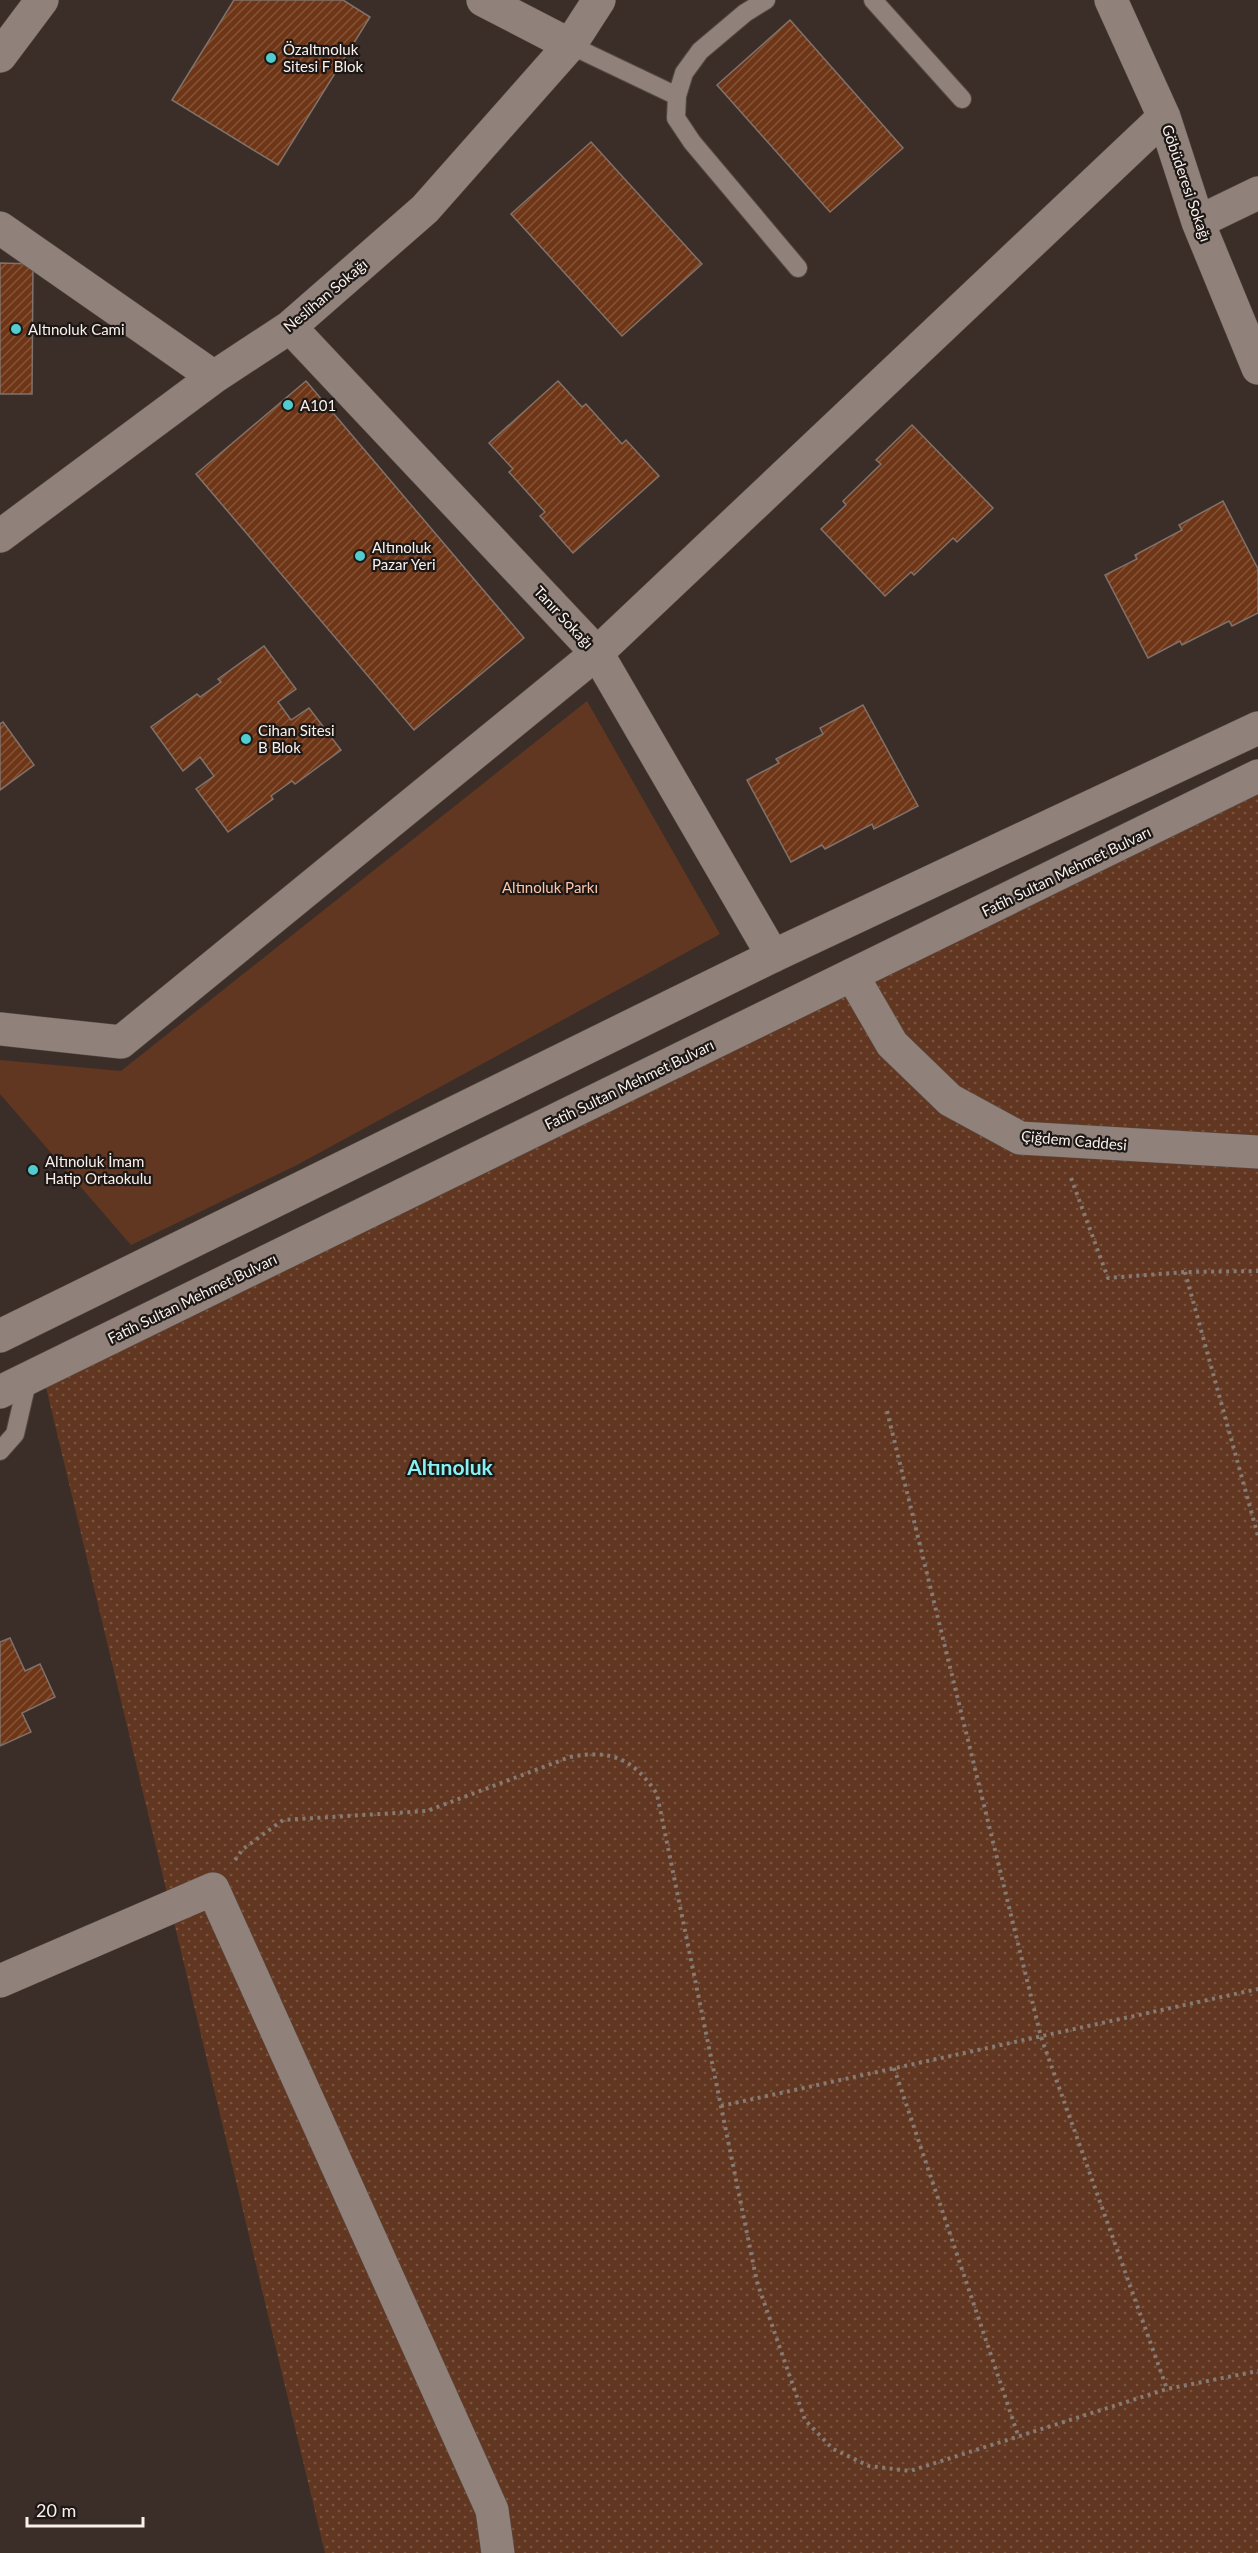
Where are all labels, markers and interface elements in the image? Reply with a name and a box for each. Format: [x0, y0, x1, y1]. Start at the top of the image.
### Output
place label: Özaltınoluk Sitesi F Blok [283, 40, 363, 75]
marker: Özaltınoluk Sitesi F Blok [264, 51, 278, 65]
street label: Göbüderesi Sokağı [1159, 122, 1215, 244]
street label: Neslihan Sokağı [279, 255, 371, 335]
place label: Altınoluk Cami [28, 320, 125, 338]
marker: Altınoluk Cami [9, 322, 23, 336]
place label: A101 [300, 396, 336, 414]
marker: A101 [281, 398, 295, 412]
place label: Altınoluk Pazar Yeri [372, 538, 436, 573]
marker: Altınoluk Pazar Yeri [353, 549, 367, 563]
street label: Tanır Sokağı [531, 582, 597, 652]
place label: Cihan Sitesi B Blok [258, 721, 335, 756]
marker: Cihan Sitesi B Blok [239, 732, 253, 746]
street label: Fatih Sultan Mehmet Bulvarı [978, 822, 1154, 920]
park label: Altınoluk Parkı [502, 878, 598, 896]
street label: Fatih Sultan Mehmet Bulvarı [541, 1035, 717, 1133]
street label: Çiğdem Caddesi [1020, 1126, 1128, 1154]
place label: Altınoluk İmam Hatip Ortaokulu [45, 1152, 152, 1187]
marker: Altınoluk İmam Hatip Ortaokulu [26, 1163, 40, 1177]
street label: Fatih Sultan Mehmet Bulvarı [104, 1249, 280, 1347]
district label: Altınoluk [406, 1454, 494, 1479]
scale bar [27, 2490, 142, 2528]
text: 20 m [36, 2499, 76, 2521]

